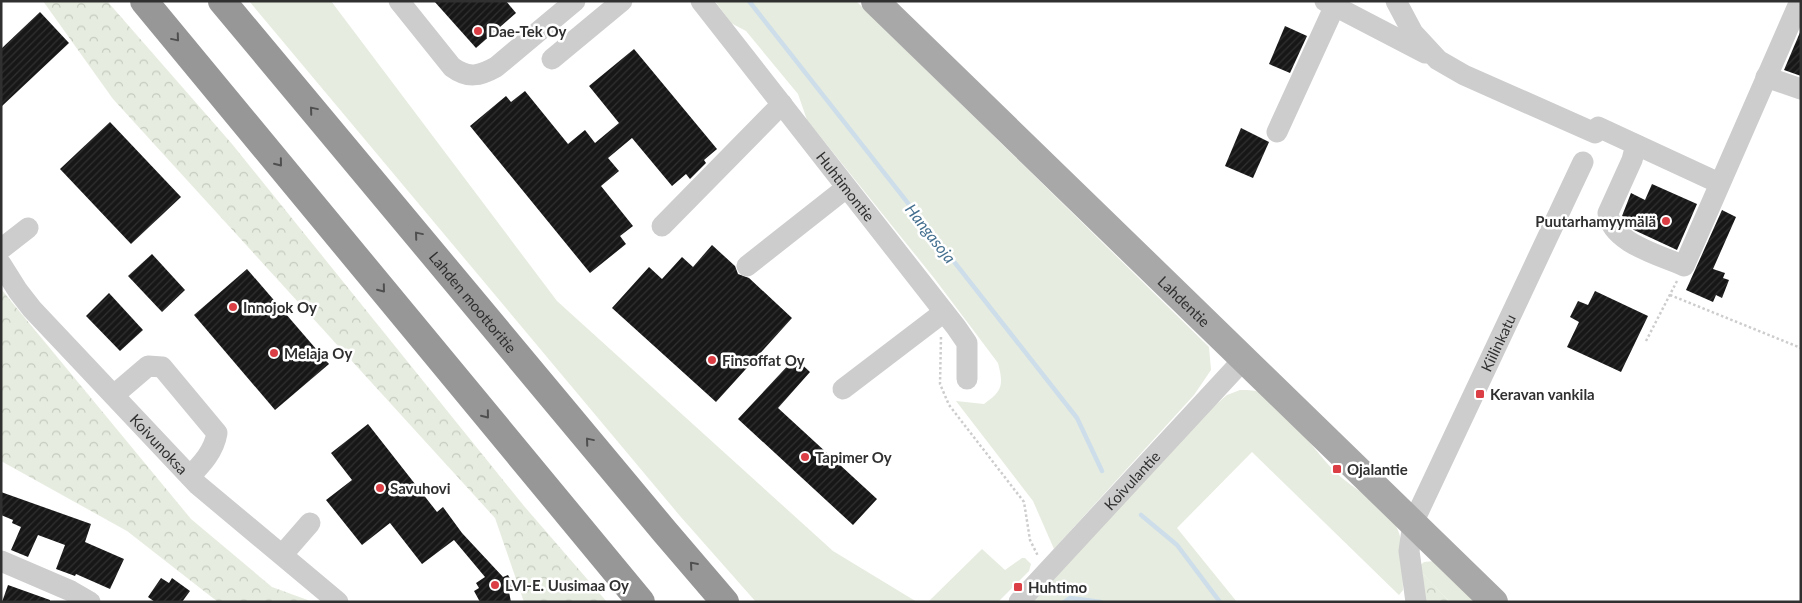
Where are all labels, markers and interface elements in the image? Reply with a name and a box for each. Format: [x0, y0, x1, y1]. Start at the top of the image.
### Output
place label: Dae-Tek Oy [488, 22, 566, 40]
marker: Dae-Tek Oy [472, 25, 484, 37]
one-way arrow [170, 32, 178, 41]
one-way arrow [310, 107, 319, 116]
street label: Huhtimontie [813, 148, 879, 225]
one-way arrow [274, 158, 283, 167]
water label: Hangasoja [902, 200, 960, 266]
place label: Puutarhamyymälä [1535, 212, 1656, 230]
marker: Puutarhamyymälä [1660, 215, 1672, 227]
one-way arrow [415, 232, 423, 241]
street label: Lahden moottoritie [426, 248, 521, 356]
street label: Lahdentie [1155, 272, 1214, 330]
one-way arrow [377, 283, 385, 292]
place label: Innojok Oy [243, 298, 317, 316]
marker: Innojok Oy [227, 301, 239, 313]
street label: Kiilinkatu [1477, 311, 1519, 374]
place label: Melaja Oy [284, 344, 352, 362]
marker: Melaja Oy [268, 347, 280, 359]
place label: Finsoffat Oy [722, 351, 805, 369]
marker: Finsoffat Oy [706, 354, 718, 366]
place label: Keravan vankila [1490, 385, 1595, 403]
marker: Keravan vankila [1474, 388, 1486, 400]
one-way arrow [480, 409, 489, 418]
street label: Koivunoksa [126, 410, 192, 478]
one-way arrow [585, 437, 594, 446]
street label: Koivulantie [1100, 447, 1164, 513]
place label: Tapimer Oy [815, 448, 892, 466]
marker: Tapimer Oy [799, 451, 811, 463]
place label: Ojalantie [1347, 460, 1408, 478]
marker: Ojalantie [1331, 463, 1343, 475]
place label: Savuhovi [390, 479, 451, 497]
marker: Savuhovi [374, 482, 386, 494]
one-way arrow [690, 562, 699, 571]
place label: LVI-E. Uusimaa Oy [505, 576, 629, 594]
place label: Huhtimo [1028, 578, 1087, 596]
marker: LVI-E. Uusimaa Oy [489, 579, 501, 591]
marker: Huhtimo [1012, 581, 1024, 593]

